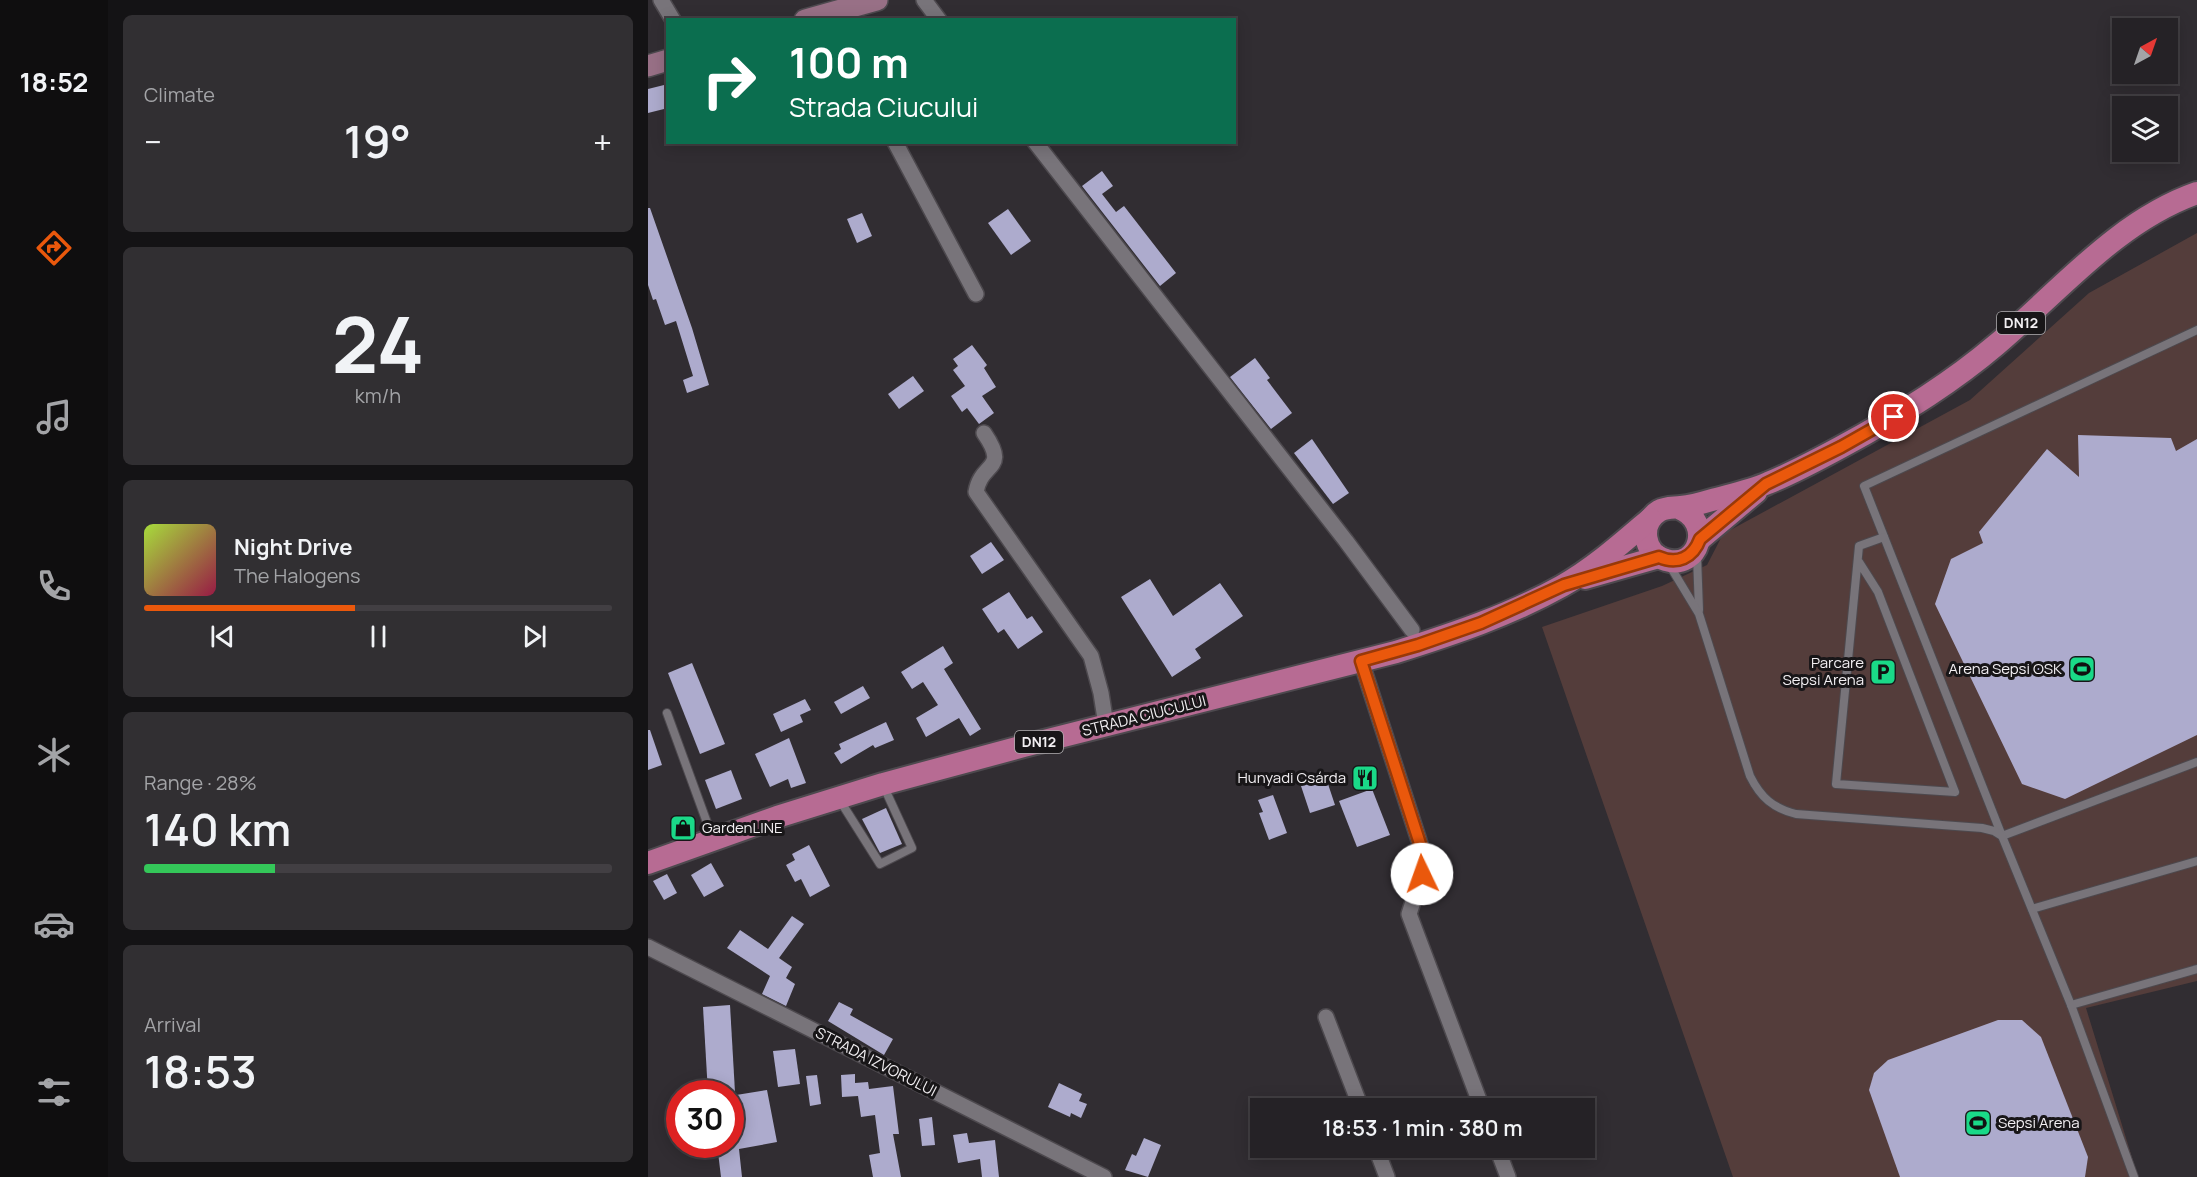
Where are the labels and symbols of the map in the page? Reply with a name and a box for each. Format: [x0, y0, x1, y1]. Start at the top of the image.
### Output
north arrow [2112, 18, 2178, 84]
road number: DN12 [1997, 312, 2045, 334]
pin [1868, 391, 1919, 442]
place label: Parcare Sepsi Arena [1782, 652, 1864, 690]
sports icon: Arena Sepsi OSK [2067, 654, 2097, 684]
parking icon: Parcare Sepsi Arena [1868, 657, 1898, 687]
place label: Arena Sepsi OSK [1948, 658, 2062, 679]
street label: STRADA CIUCULUI [1080, 690, 1208, 741]
road number: DN12 [1015, 731, 1063, 753]
restaurant icon: Hunyadi Csárda [1350, 763, 1380, 793]
place label: Hunyadi Csárda [1237, 767, 1346, 788]
shop icon: GardenLINE [668, 813, 698, 843]
place label: GardenLINE [702, 817, 782, 838]
position arrow [1390, 842, 1454, 906]
street label: STRADA IZVORULUI [812, 1022, 940, 1101]
speed limit sign: 30 [666, 1080, 744, 1158]
sports icon: Sepsi Arena [1963, 1108, 1993, 1138]
place label: Sepsi Arena [1998, 1112, 2080, 1133]

